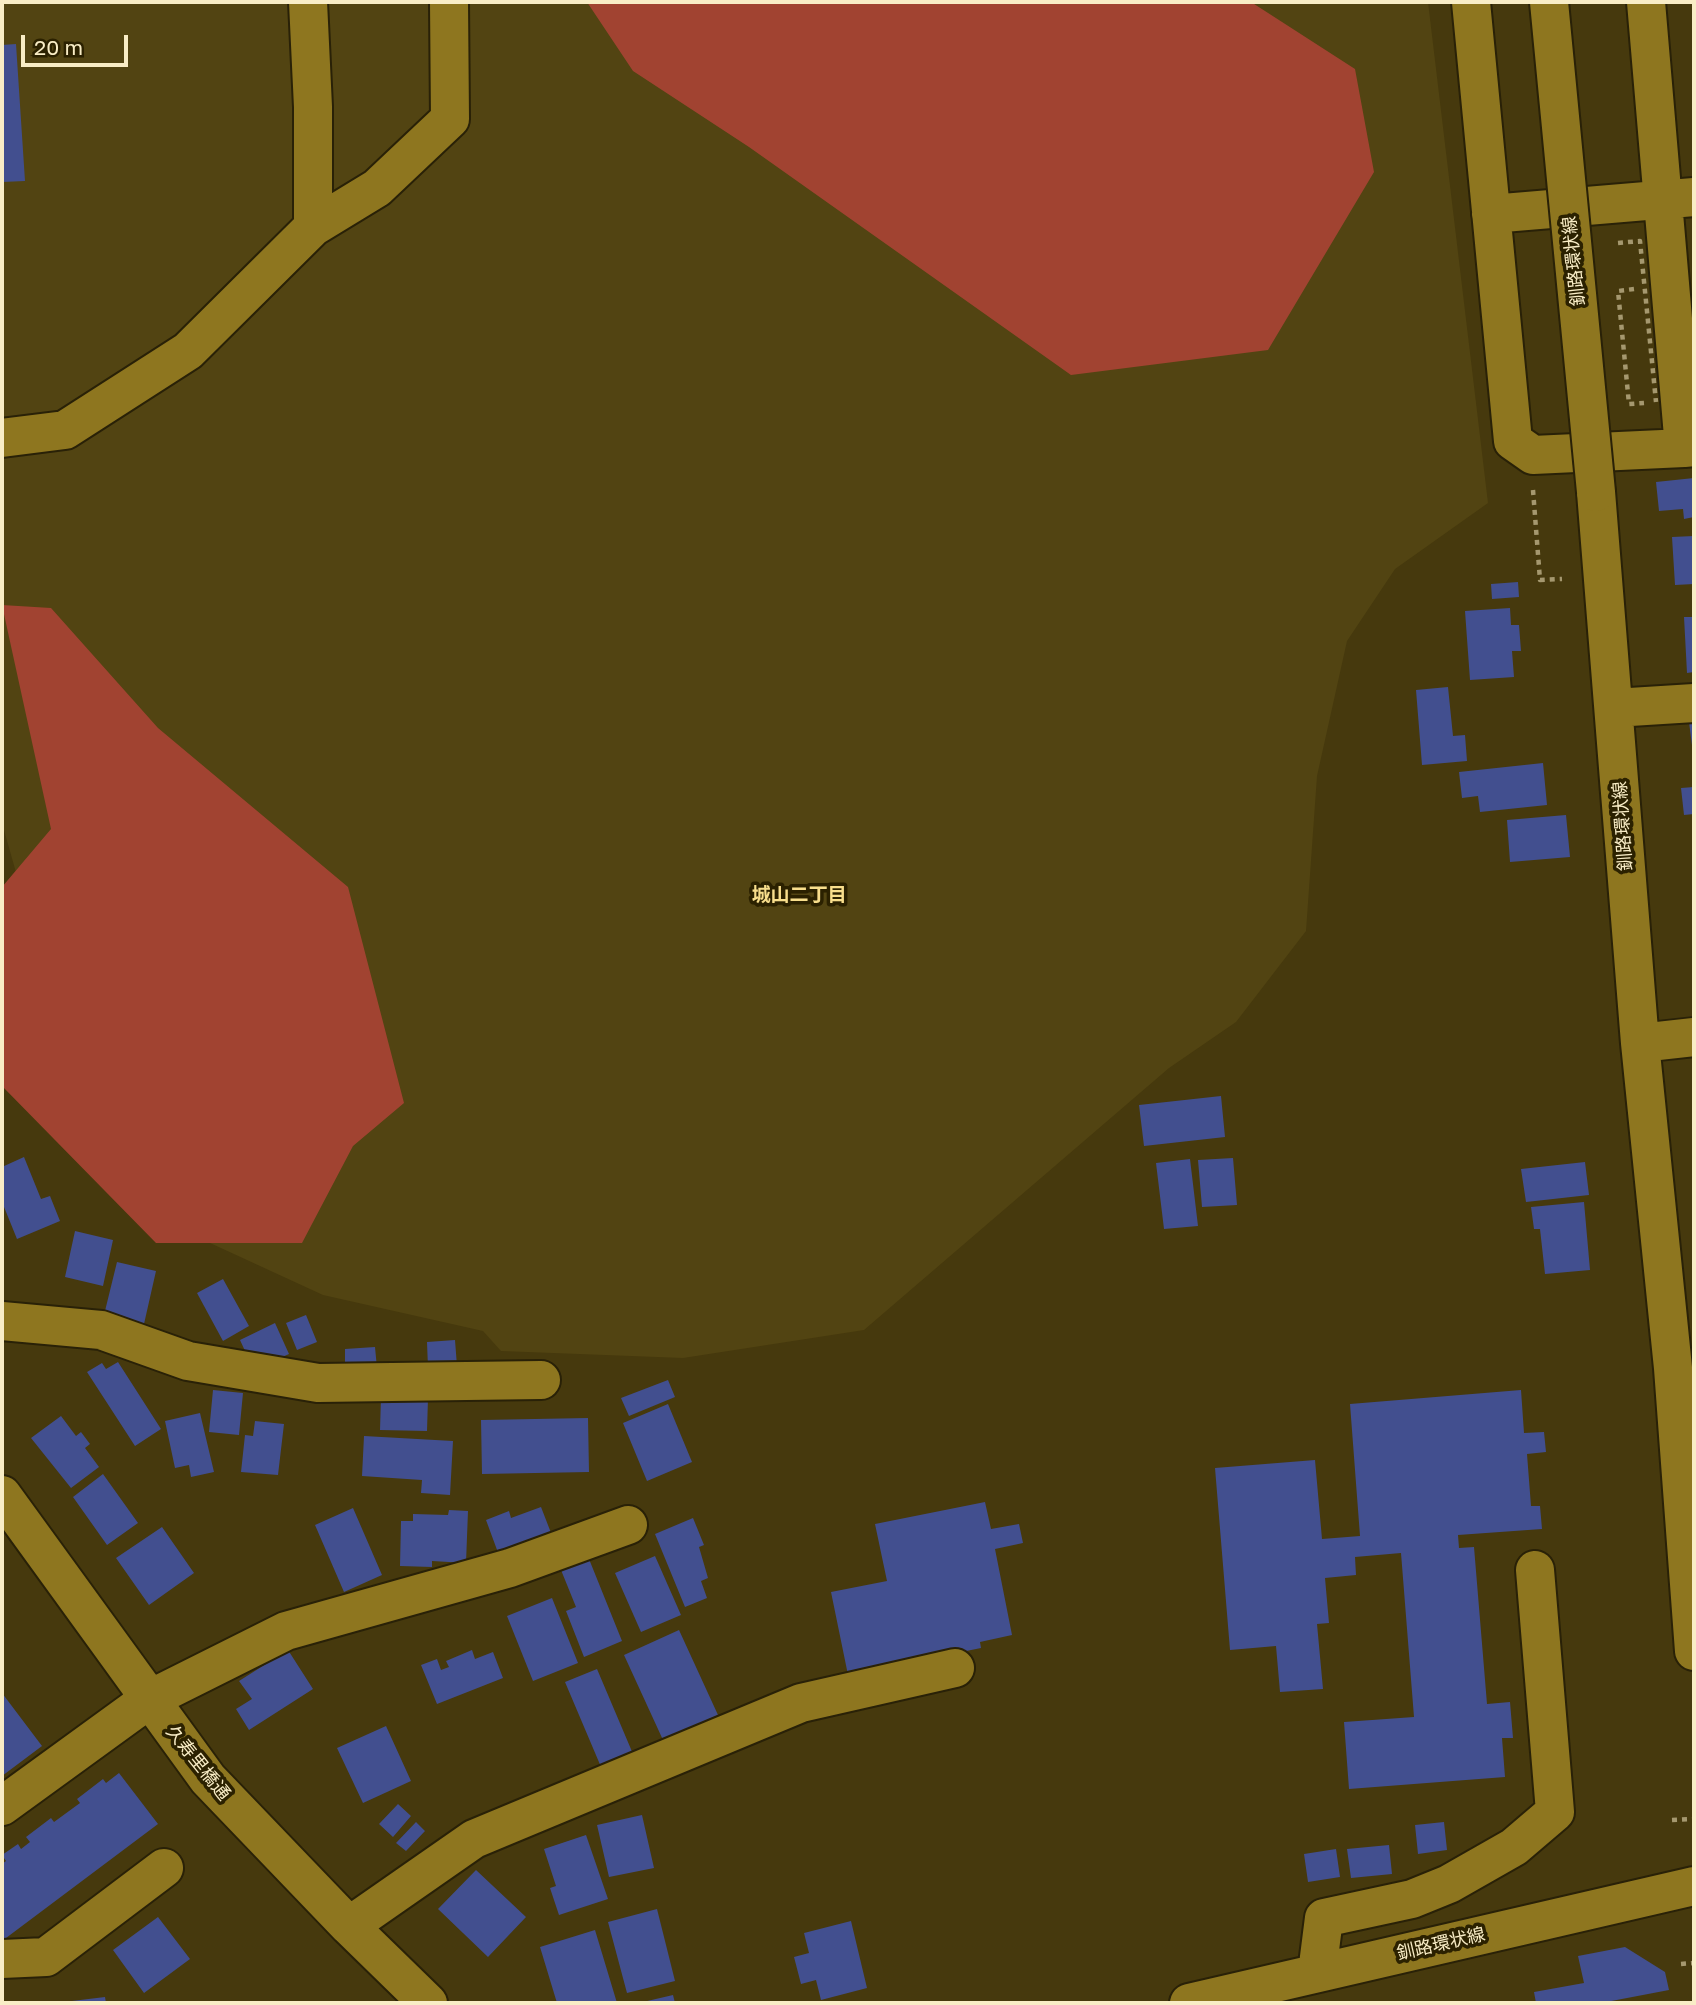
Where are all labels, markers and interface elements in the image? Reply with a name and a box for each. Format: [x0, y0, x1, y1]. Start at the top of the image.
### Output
scale bar [24, 21, 131, 65]
text: 20 m [34, 34, 83, 60]
street label: 釧路環状線 [1559, 215, 1589, 307]
street label: 釧路環状線 [1609, 780, 1637, 872]
district label: 城山二丁目 [752, 884, 846, 906]
street label: 久寿里橋通 [161, 1721, 235, 1805]
street label: 釧路環状線 [1395, 1923, 1487, 1965]

